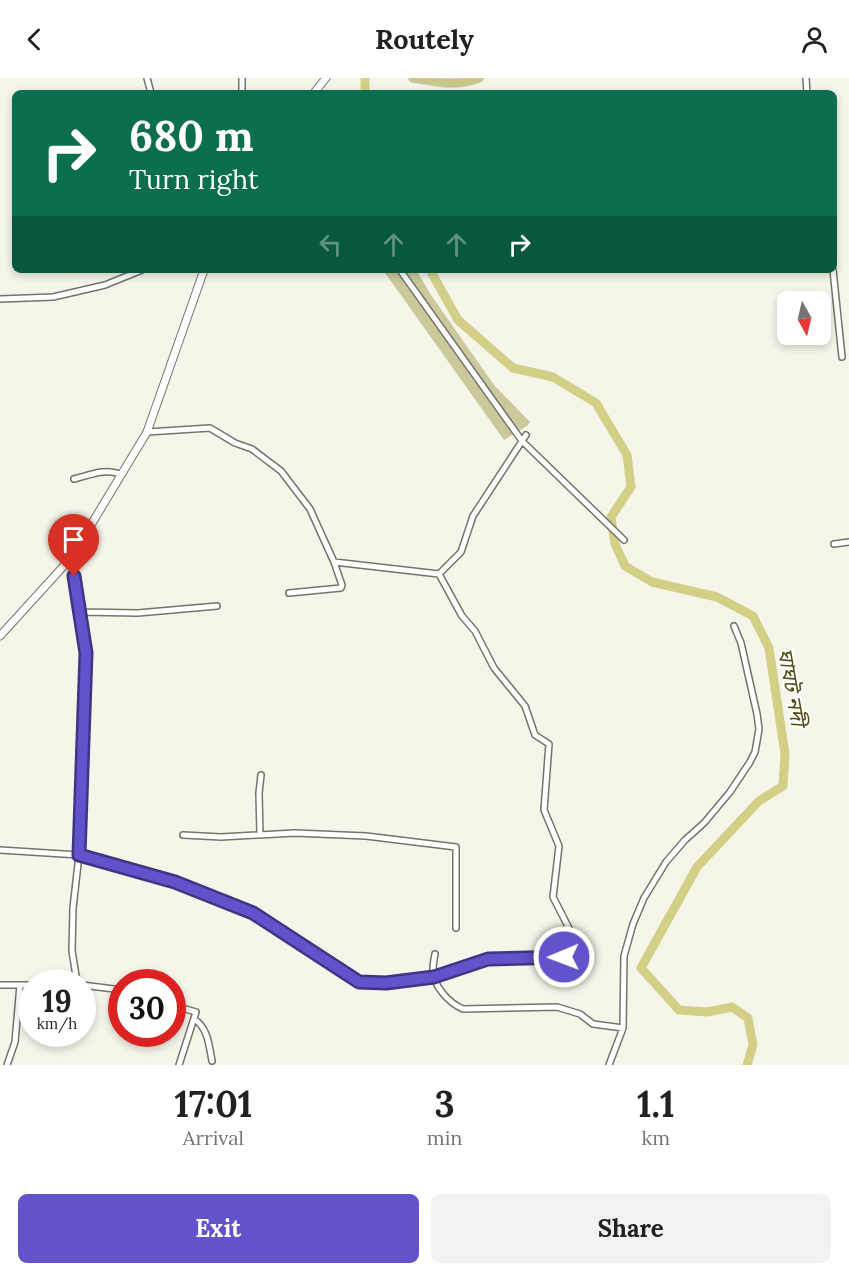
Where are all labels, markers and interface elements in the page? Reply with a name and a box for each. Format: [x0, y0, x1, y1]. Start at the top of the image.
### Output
text: Routely [375, 22, 474, 56]
icon: back [18, 23, 51, 56]
icon: person [798, 23, 831, 56]
text: 680 m [129, 109, 254, 163]
icon: right [30, 114, 108, 192]
text: Turn right [129, 162, 258, 196]
icon: left [314, 228, 347, 261]
icon: ahead [377, 228, 410, 261]
icon: ahead [440, 228, 473, 261]
icon: right [503, 228, 536, 261]
north arrow [777, 291, 831, 345]
map controls [777, 291, 831, 345]
pin [48, 514, 99, 576]
icon: arrive [57, 523, 90, 556]
water label: ঘাঘট নদী [772, 646, 813, 732]
position arrow [532, 925, 596, 989]
speed limit sign: 30 [108, 969, 186, 1047]
text: 19 [42, 982, 72, 1020]
text: km/h [37, 1014, 77, 1033]
text: 17:01 [174, 1081, 252, 1127]
text: 3 [435, 1081, 455, 1127]
text: 1.1 [637, 1081, 675, 1127]
text: Arrival [183, 1125, 244, 1150]
text: min [427, 1125, 463, 1150]
text: km [641, 1125, 670, 1150]
button: Exit [18, 1194, 419, 1263]
button: Share [431, 1194, 831, 1263]

